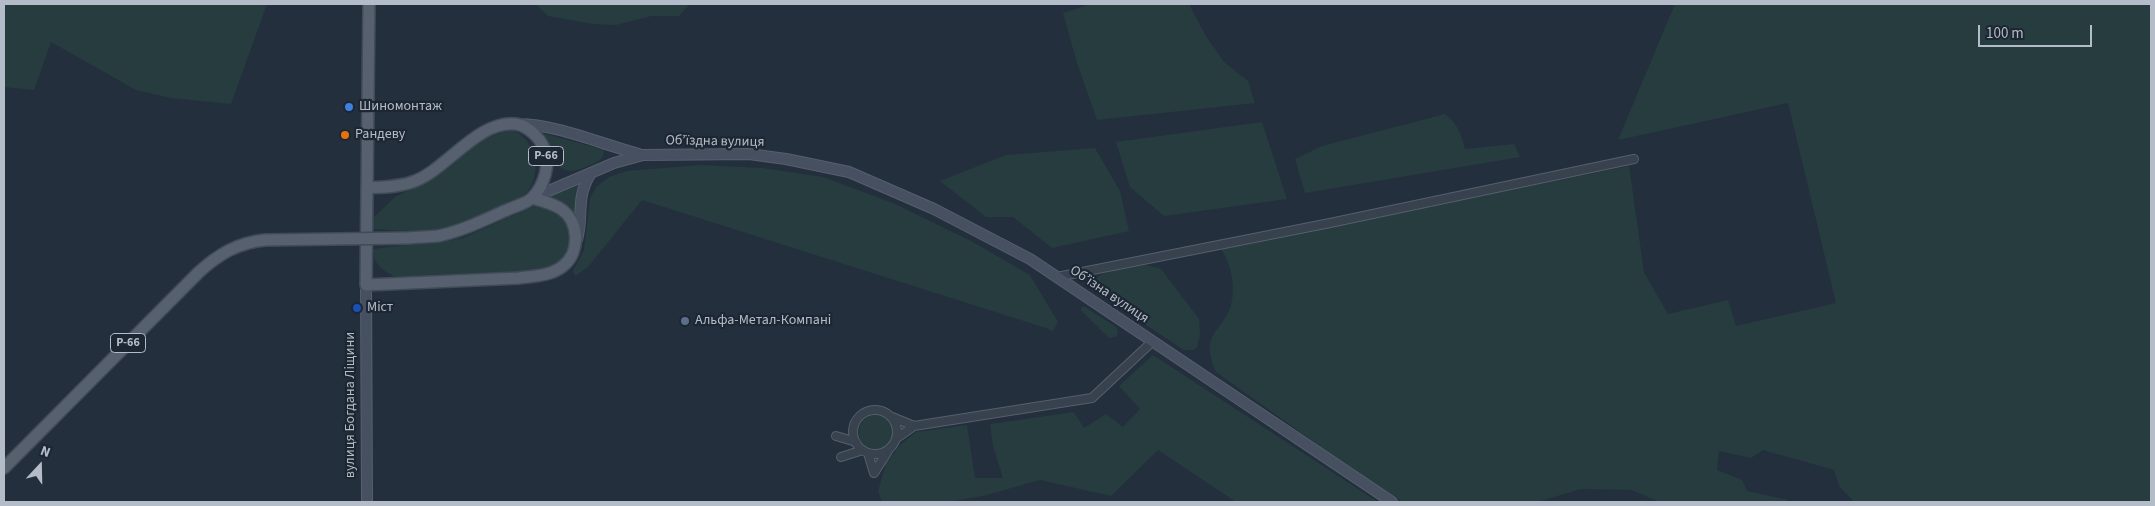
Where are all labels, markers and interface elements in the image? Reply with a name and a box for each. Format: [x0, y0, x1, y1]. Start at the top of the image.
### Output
scale bar [1980, 15, 2094, 47]
text: 100 m [1986, 23, 2024, 44]
place label: Шиномонтаж [359, 99, 442, 115]
marker: Шиномонтаж [343, 101, 355, 113]
place label: Рандеву [355, 127, 405, 143]
marker: Рандеву [339, 129, 351, 141]
street label: Об’їздна вулиця [665, 133, 765, 151]
road number: Р-66 [528, 146, 564, 166]
street label: Об’їзна вулиця [1066, 262, 1152, 328]
place label: Міст [367, 300, 393, 316]
marker: Міст [351, 302, 363, 314]
place label: Альфа-Метал-Компані [695, 313, 831, 329]
marker: Альфа-Метал-Компані [679, 315, 691, 327]
street label: вулиця Богдана Ліщини [343, 332, 359, 478]
road number: Р-66 [110, 333, 146, 352]
north arrow [15, 441, 65, 491]
text: N [37, 441, 53, 463]

